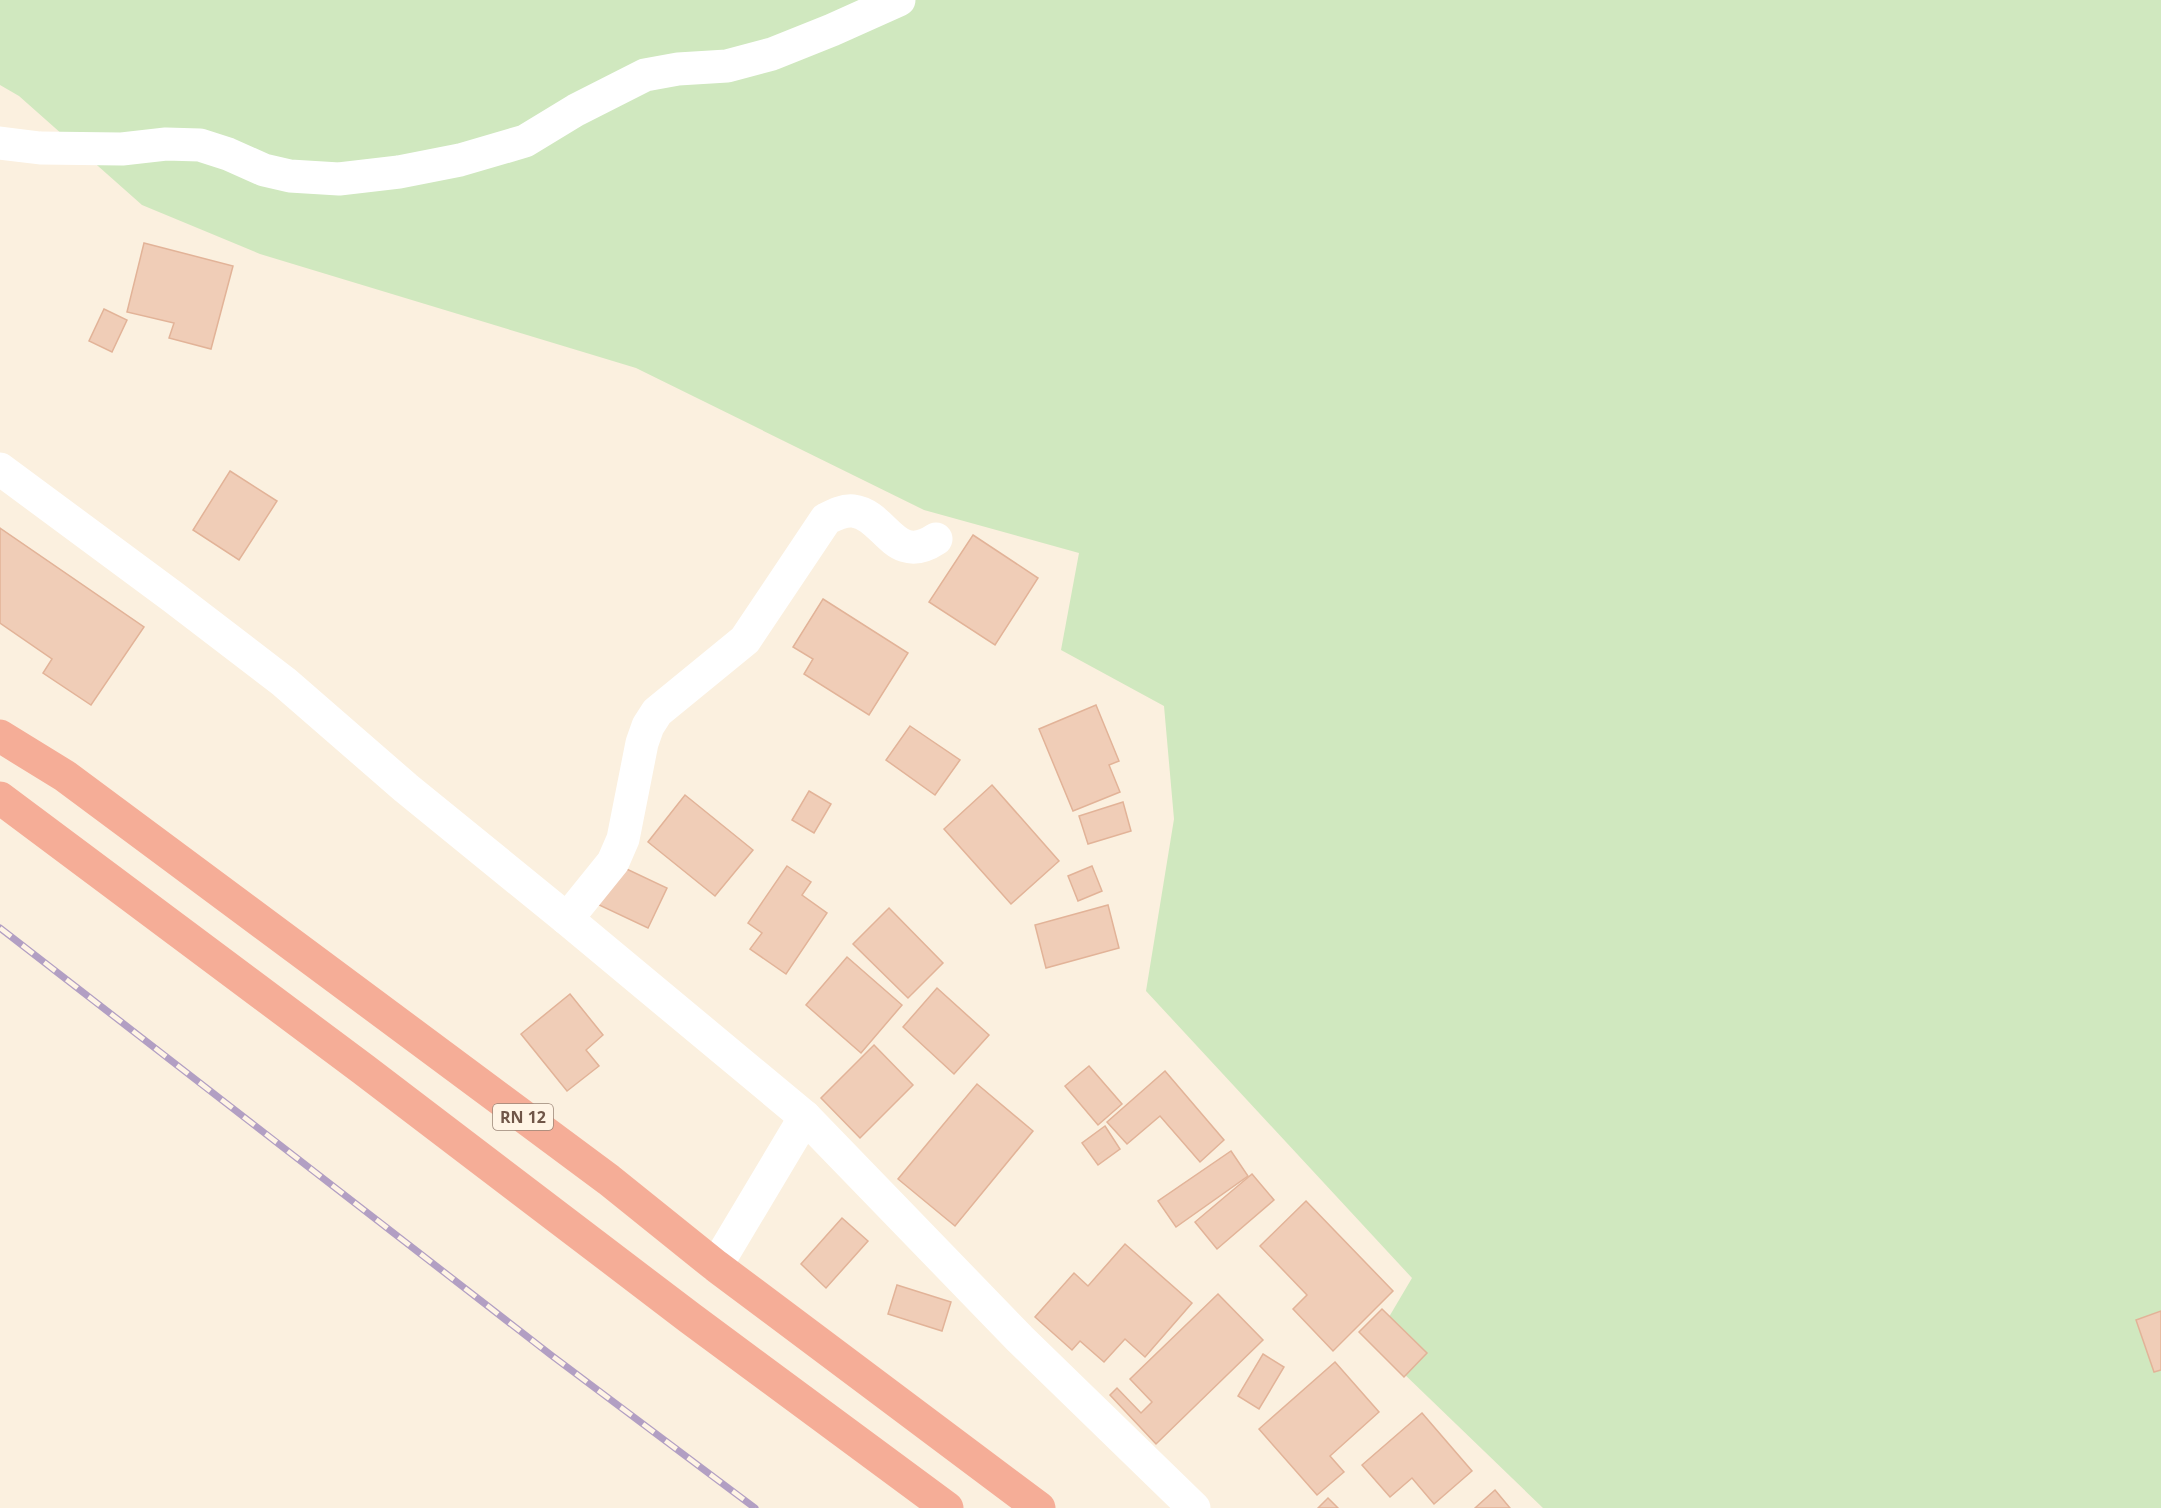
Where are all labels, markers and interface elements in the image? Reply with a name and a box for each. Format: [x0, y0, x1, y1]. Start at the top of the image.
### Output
road number: RN 12 [493, 1104, 553, 1130]

